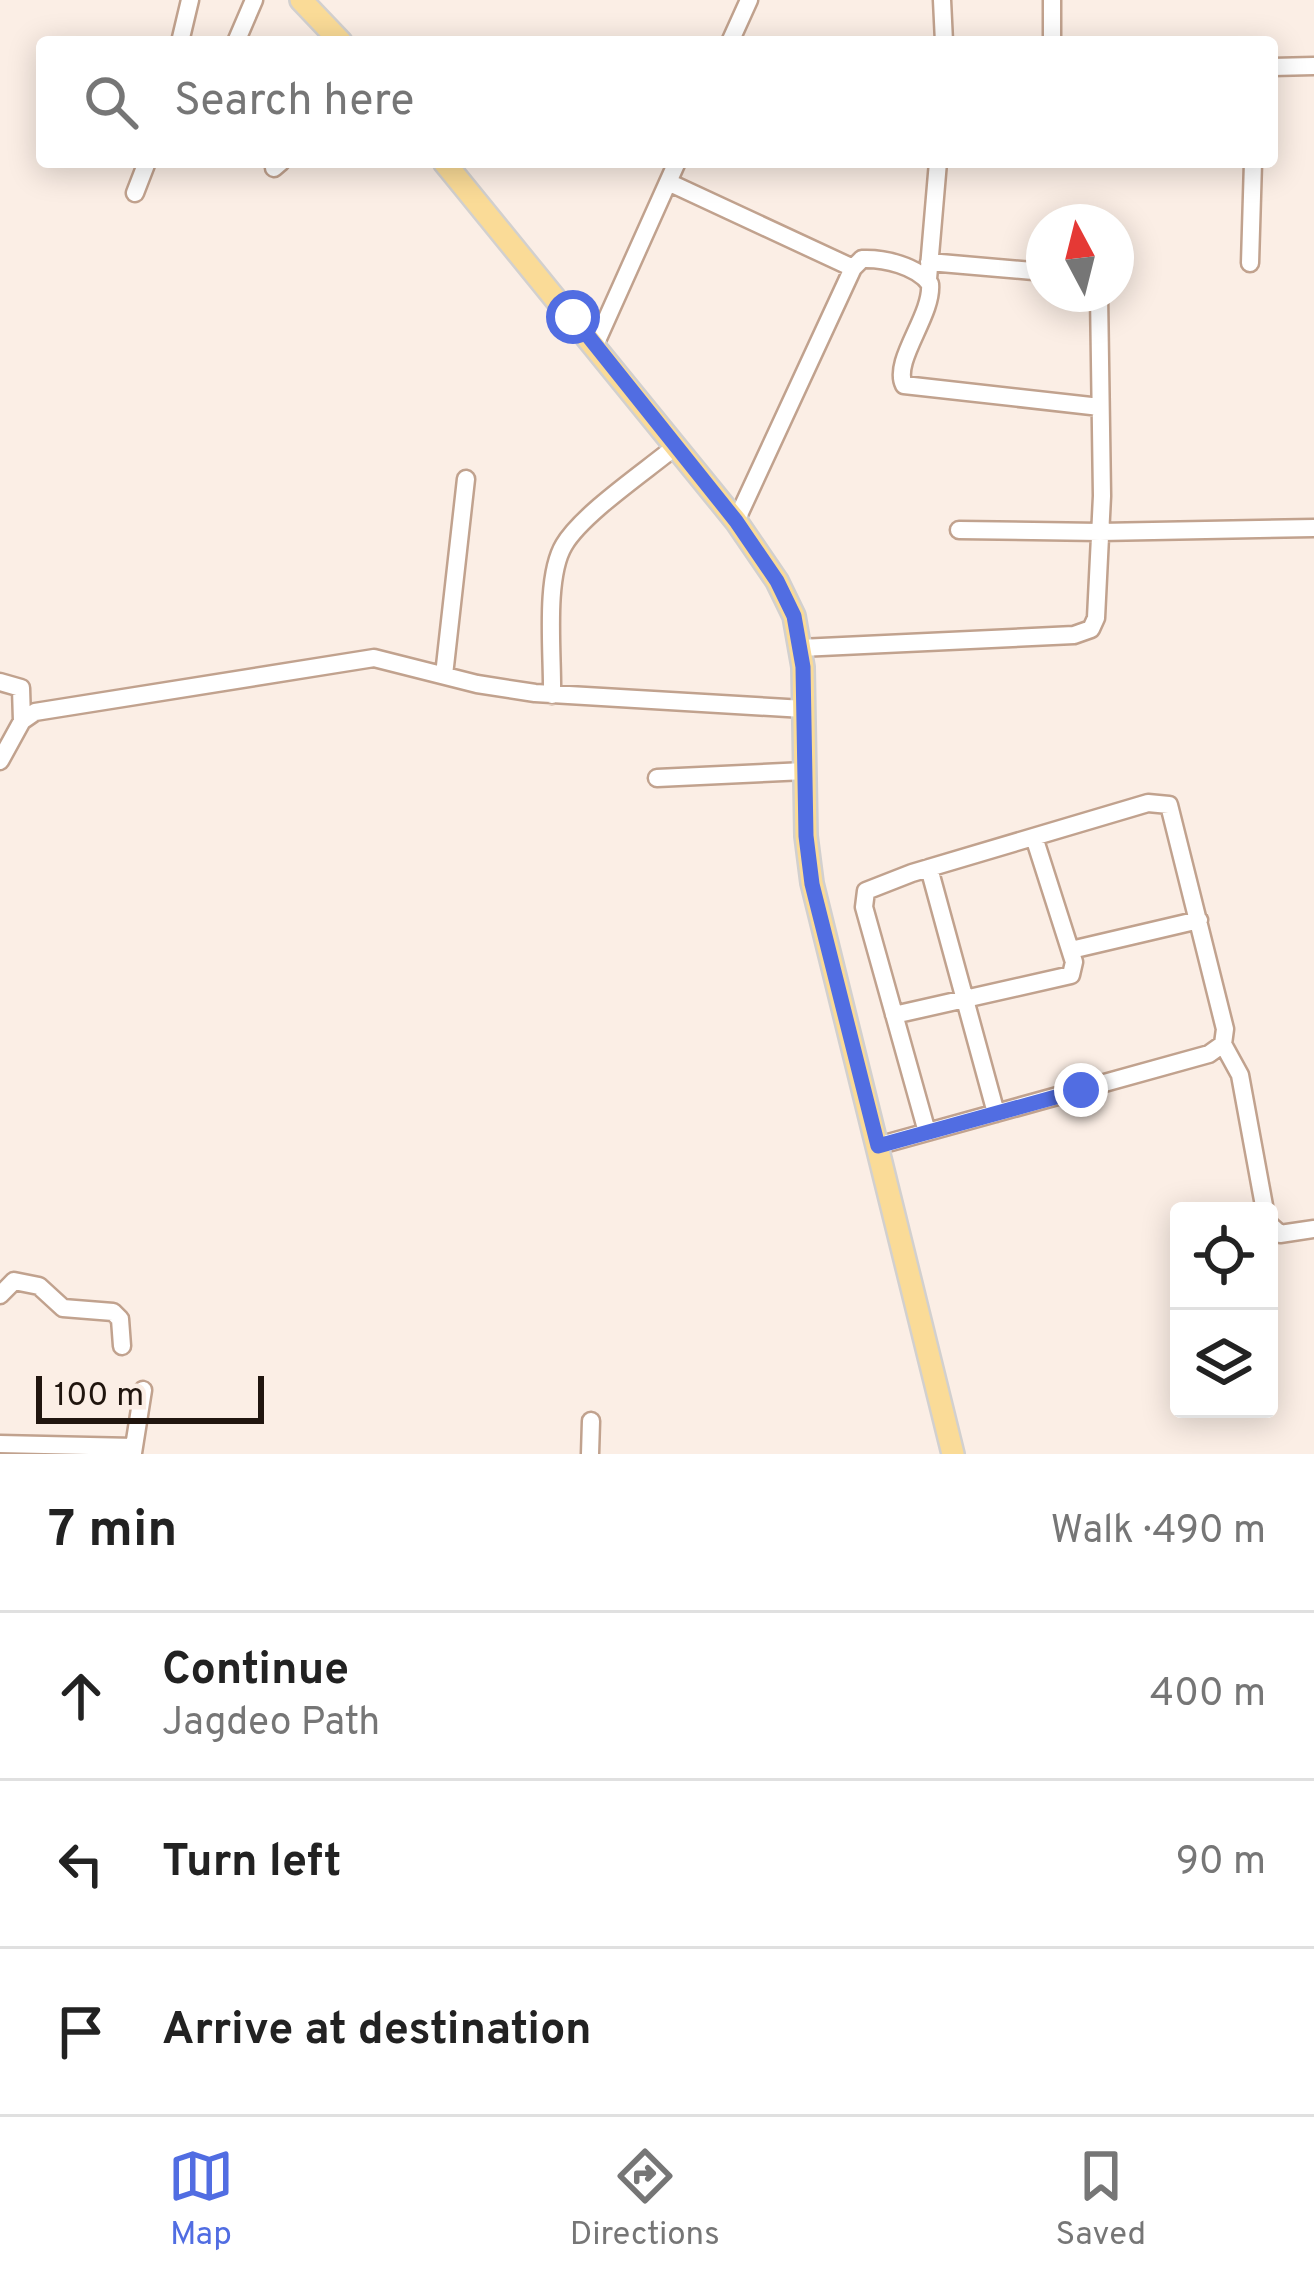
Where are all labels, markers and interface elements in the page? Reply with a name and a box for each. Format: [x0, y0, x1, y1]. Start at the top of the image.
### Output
search box [36, 36, 1278, 168]
icon: search [78, 69, 144, 135]
text: Search here [174, 74, 414, 131]
north arrow [1026, 204, 1134, 312]
route start [546, 290, 600, 344]
route end [1054, 1063, 1108, 1117]
map controls [1170, 1202, 1278, 1418]
button: locate [1170, 1202, 1278, 1310]
button: layers [1170, 1310, 1278, 1418]
scale bar [36, 1370, 264, 1423]
text: 100 m [54, 1376, 144, 1418]
text: 7 min [48, 1500, 178, 1565]
text: Walk · 490 m [1051, 1508, 1266, 1557]
text: Continue [162, 1643, 349, 1700]
icon: ahead [48, 1663, 114, 1729]
text: 400 m [1150, 1671, 1266, 1720]
text: Jagdeo Path [162, 1700, 380, 1749]
icon: left [48, 1831, 114, 1897]
text: Turn left [162, 1835, 341, 1892]
text: 90 m [1176, 1839, 1266, 1888]
icon: arrive [48, 1999, 114, 2065]
text: Arrive at destination [162, 2003, 592, 2060]
tab: Map [168, 2143, 234, 2257]
tab: Directions [570, 2143, 720, 2257]
tab: Saved [1055, 2143, 1146, 2257]

